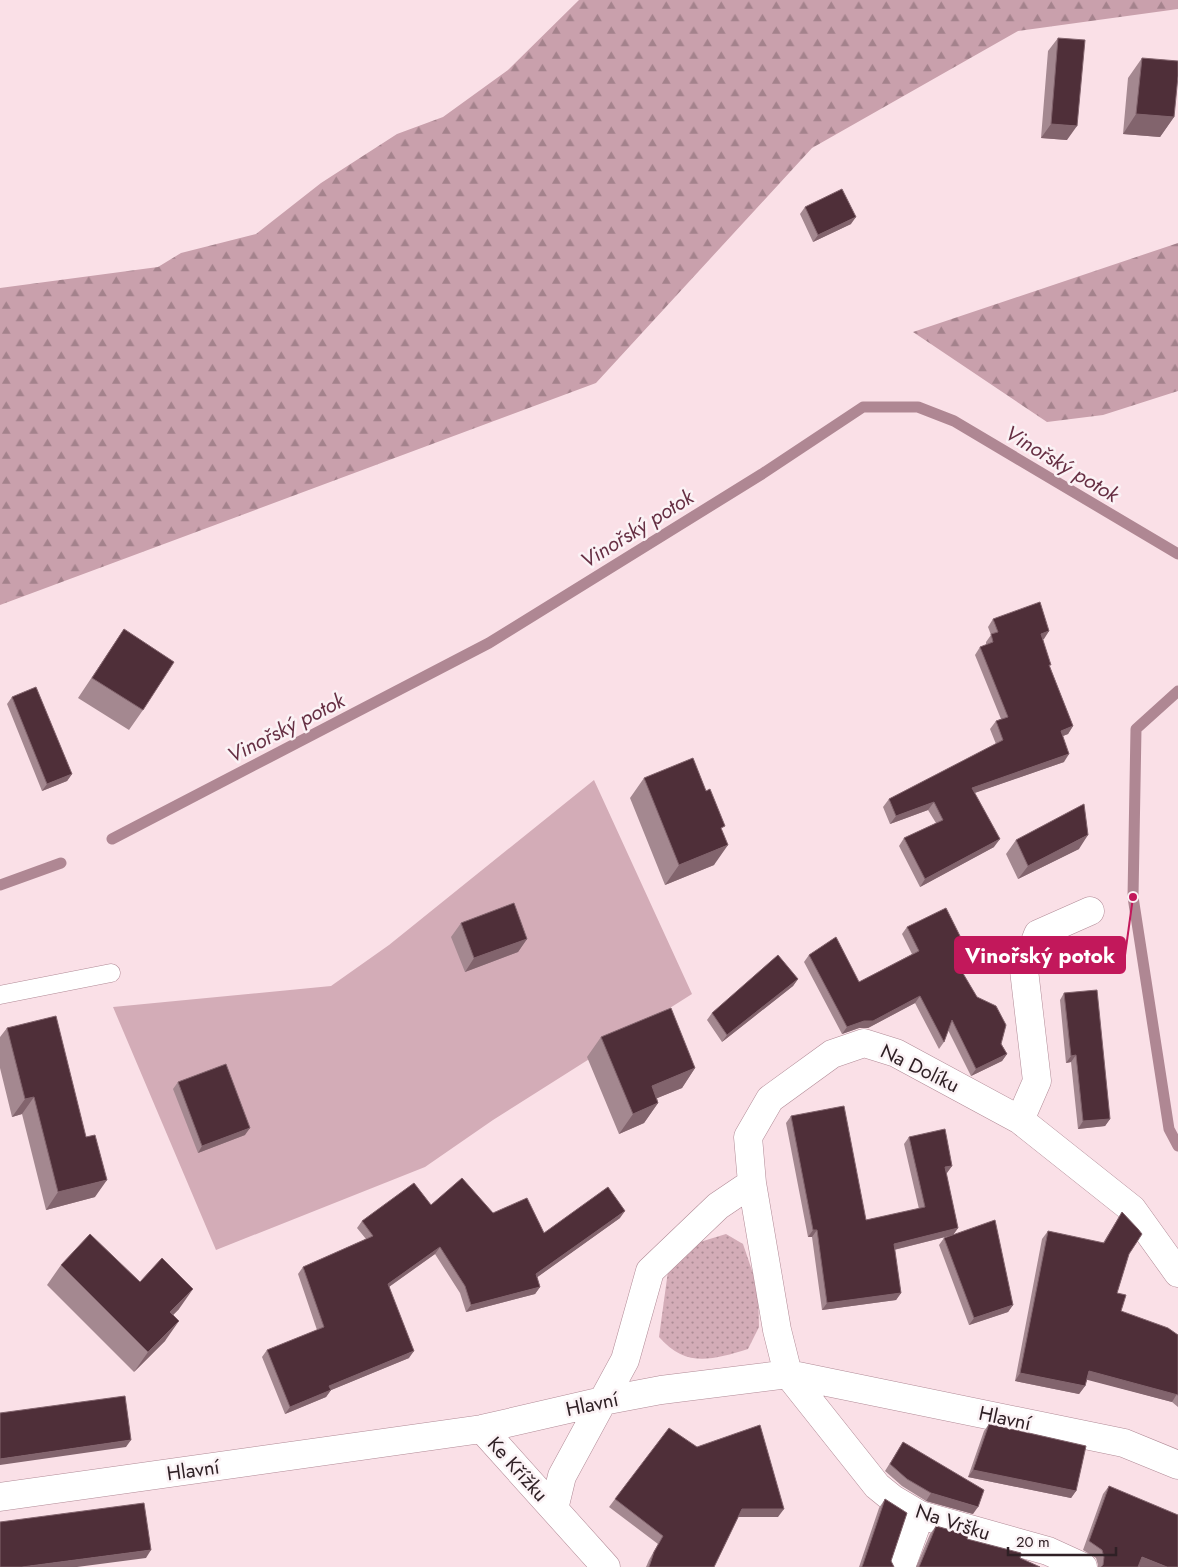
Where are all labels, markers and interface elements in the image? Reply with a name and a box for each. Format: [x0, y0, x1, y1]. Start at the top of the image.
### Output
water label: Vinořský potok [999, 418, 1125, 510]
water label: Vinořský potok [575, 482, 700, 576]
water label: Vinořský potok [222, 685, 351, 770]
callout: Vinořský potok [955, 937, 1125, 973]
text: Vinořský potok [964, 941, 1115, 971]
street label: Na Dolíku [875, 1037, 964, 1100]
street label: Hlavní [563, 1385, 622, 1424]
street label: Hlavní [976, 1399, 1035, 1438]
street label: Ke Křížku [481, 1430, 555, 1508]
street label: Hlavní [165, 1452, 222, 1489]
street label: Na Vršku [912, 1497, 994, 1548]
scale bar [1008, 1524, 1116, 1556]
text: 20 m [1016, 1531, 1050, 1553]

